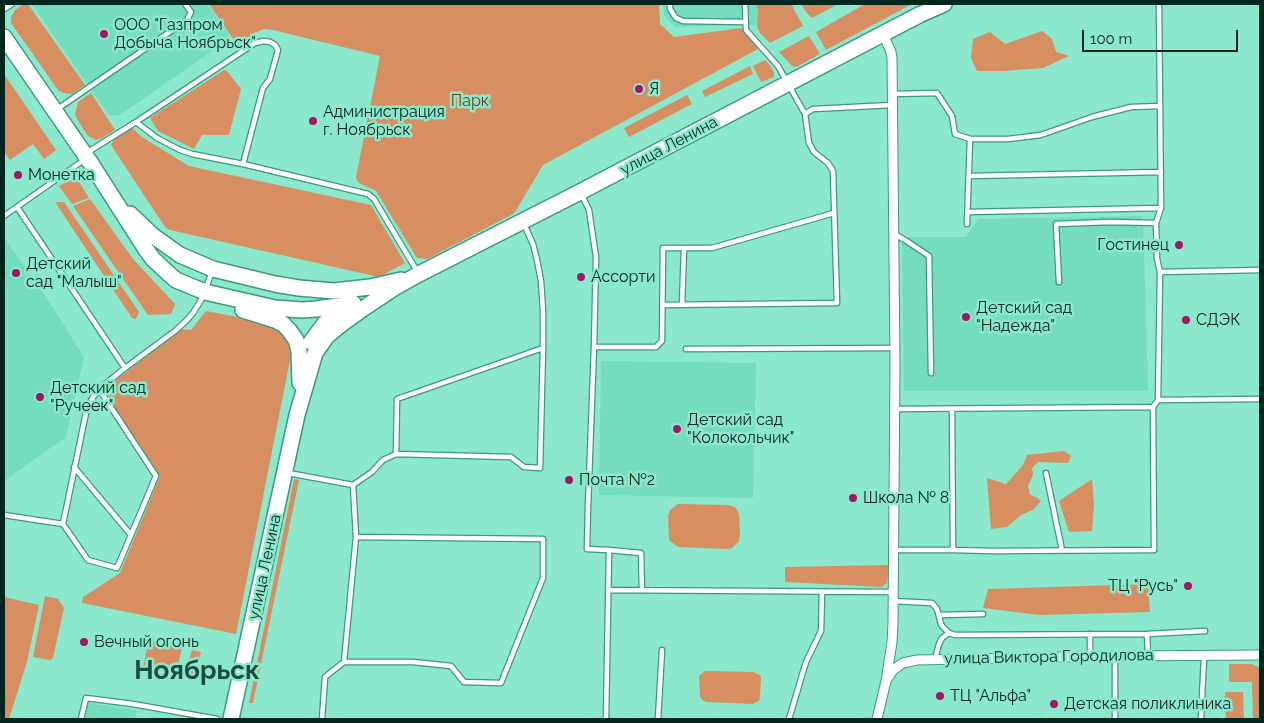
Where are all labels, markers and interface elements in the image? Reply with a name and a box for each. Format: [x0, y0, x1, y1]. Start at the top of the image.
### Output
place label: ООО "Газпром Добыча Ноябрьск" [114, 15, 256, 53]
scale bar [1084, 20, 1240, 52]
marker: ООО "Газпром Добыча Ноябрьск" [98, 28, 110, 40]
text: 100 m [1090, 30, 1132, 48]
place label: Я [649, 79, 659, 99]
marker: Я [633, 83, 645, 95]
park label: Парк [451, 91, 489, 111]
place label: Администрация г. Ноябрьск [323, 102, 445, 140]
street label: улица Ленина [617, 112, 721, 180]
marker: Администрация г. Ноябрьск [307, 115, 319, 127]
place label: Монетка [28, 165, 95, 185]
marker: Монетка [12, 169, 24, 181]
place label: Гостинец [1097, 235, 1169, 255]
marker: Гостинец [1173, 239, 1185, 251]
place label: Детский сад "Малыш" [26, 254, 122, 292]
marker: Детский сад "Малыш" [10, 267, 22, 279]
place label: Ассорти [591, 267, 656, 287]
marker: Ассорти [575, 271, 587, 283]
place label: Детский сад "Надежда" [976, 298, 1072, 336]
place label: СДЭК [1196, 310, 1240, 330]
marker: Детский сад "Надежда" [960, 311, 972, 323]
marker: СДЭК [1180, 314, 1192, 326]
place label: Детский сад "Ручеек" [50, 378, 146, 416]
marker: Детский сад "Ручеек" [34, 391, 46, 403]
place label: Детский сад "Колокольчик" [687, 410, 795, 448]
marker: Детский сад "Колокольчик" [671, 423, 683, 435]
place label: Почта №2 [579, 470, 655, 490]
marker: Почта №2 [563, 474, 575, 486]
place label: Школа № 8 [863, 488, 949, 508]
marker: Школа № 8 [847, 492, 859, 504]
street label: улица Ленина [244, 513, 286, 621]
place label: ТЦ "Русь" [1108, 576, 1178, 596]
marker: ТЦ "Русь" [1182, 580, 1194, 592]
place label: Вечный огонь [94, 632, 199, 652]
marker: Вечный огонь [78, 636, 90, 648]
street label: улица Виктора Городилова [944, 646, 1154, 668]
district label: Ноябрьск [134, 655, 260, 687]
place label: ТЦ "Альфа" [950, 686, 1031, 706]
marker: ТЦ "Альфа" [934, 690, 946, 702]
place label: Детская поликлиника [1064, 694, 1231, 714]
marker: Детская поликлиника [1048, 698, 1060, 710]

